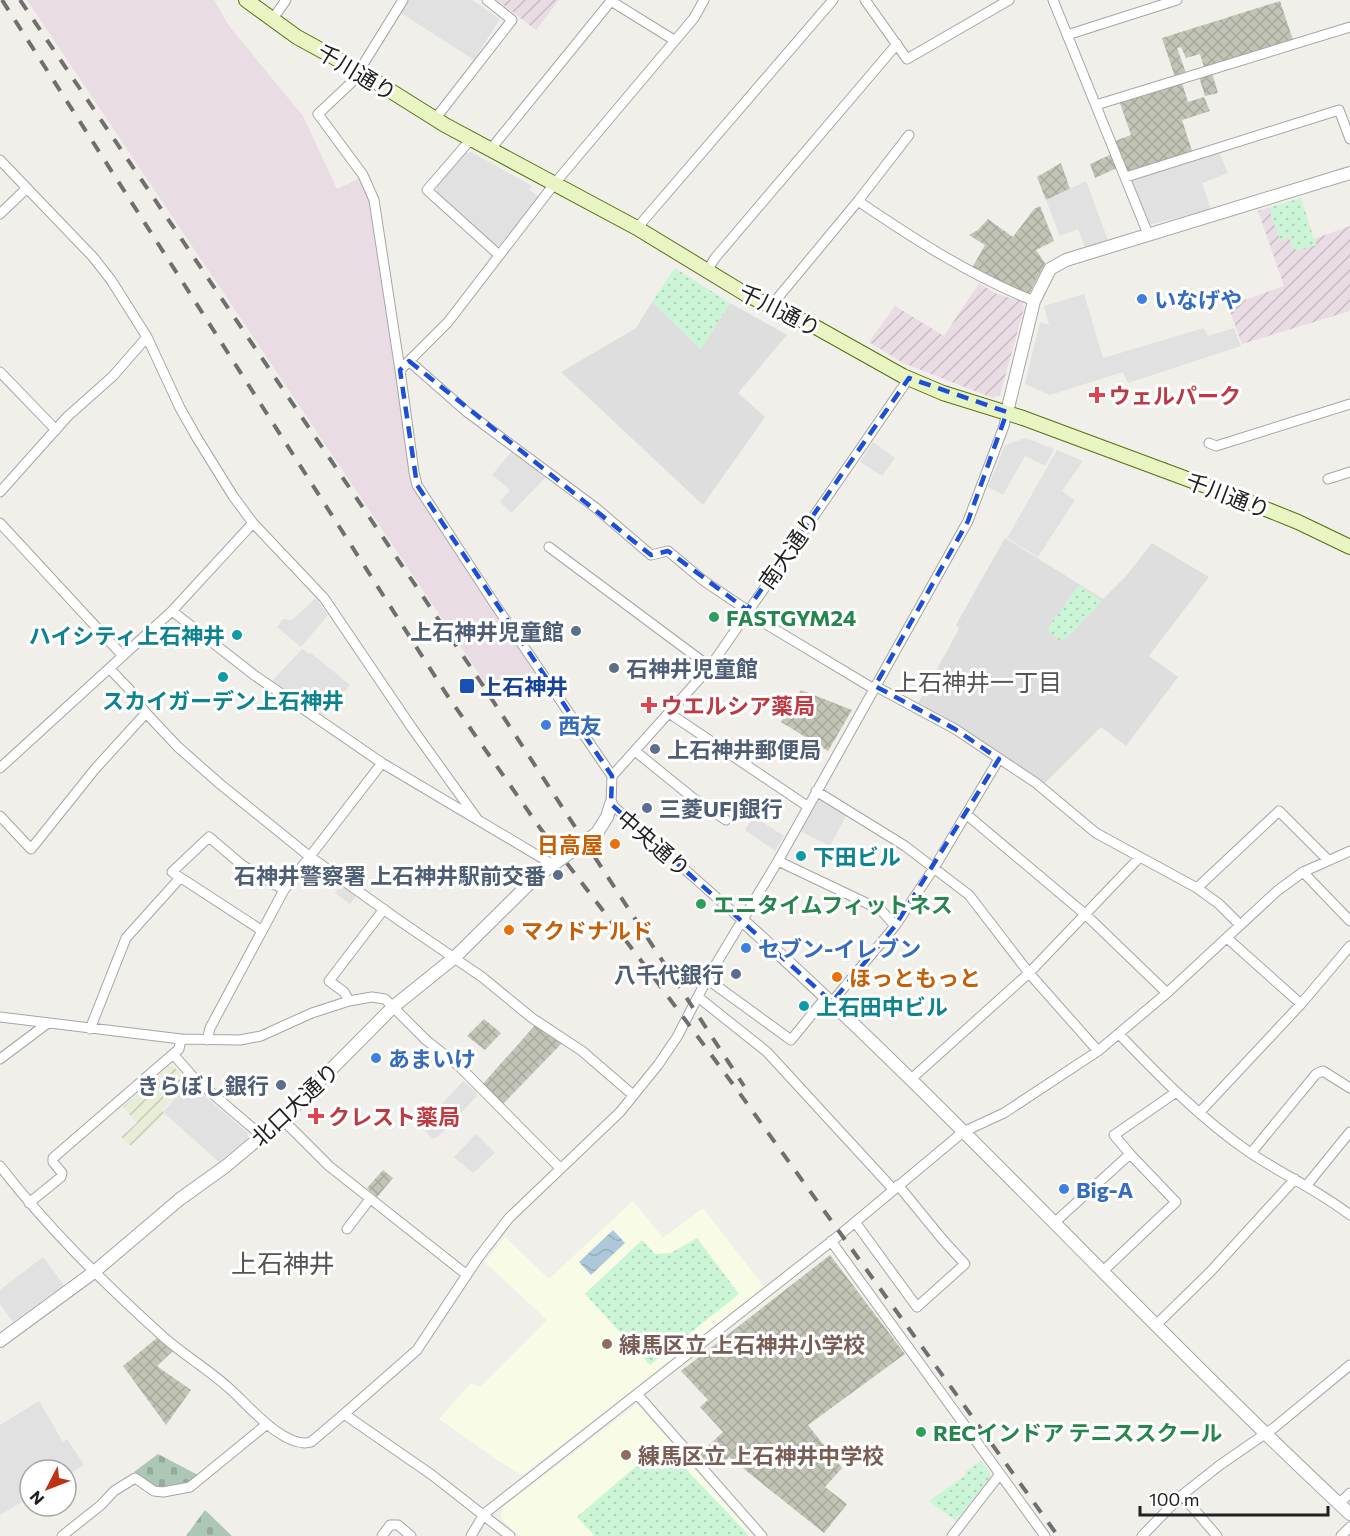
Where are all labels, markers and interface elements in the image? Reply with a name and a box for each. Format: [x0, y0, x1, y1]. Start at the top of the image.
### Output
street label: 千川通り [312, 38, 402, 106]
street label: 千川通り [735, 278, 825, 342]
place label: いなげや [1154, 286, 1242, 313]
marker: いなげや [1135, 292, 1149, 306]
place label: ウェルパーク [1109, 382, 1241, 409]
marker: ウェルパーク [1090, 388, 1104, 402]
street label: 千川通り [1182, 467, 1274, 523]
street label: 南大通り [753, 506, 825, 594]
place label: FASTGYM24 [726, 604, 856, 631]
marker: FASTGYM24 [707, 610, 721, 624]
place label: 上石神井児童館 [410, 618, 564, 645]
place label: ハイシティ上石神井 [29, 622, 225, 649]
marker: 上石神井児童館 [569, 624, 583, 638]
marker: ハイシティ上石神井 [230, 628, 244, 642]
place label: 石神井児童館 [626, 655, 758, 682]
marker: 石神井児童館 [607, 661, 621, 675]
district label: 上石神井一丁目 [894, 667, 1062, 696]
marker: スカイガーデン上石神井 [216, 670, 230, 684]
place label: 上石神井 [480, 673, 568, 700]
marker: 上石神井 [458, 677, 476, 695]
place label: スカイガーデン上石神井 [102, 687, 344, 714]
place label: ウエルシア薬局 [661, 692, 815, 719]
marker: ウエルシア薬局 [642, 698, 656, 712]
place label: 西友 [558, 712, 602, 739]
marker: 西友 [539, 718, 553, 732]
place label: 上石神井郵便局 [667, 736, 821, 763]
marker: 上石神井郵便局 [648, 742, 662, 756]
place label: 三菱UFJ銀行 [659, 795, 783, 822]
marker: 三菱UFJ銀行 [640, 801, 654, 815]
street label: 中央通り [612, 804, 696, 882]
place label: 日高屋 [537, 831, 603, 858]
marker: 日高屋 [608, 837, 622, 851]
place label: 下田ビル [813, 843, 901, 870]
marker: 下田ビル [794, 849, 808, 863]
place label: 石神井警察署 上石神井駅前交番 [234, 862, 546, 889]
marker: 石神井警察署 上石神井駅前交番 [551, 868, 565, 882]
place label: エニタイムフィットネス [713, 891, 953, 918]
marker: エニタイムフィットネス [694, 897, 708, 911]
place label: マクドナルド [521, 917, 653, 944]
marker: マクドナルド [502, 923, 516, 937]
place label: セブン-イレブン [758, 935, 921, 962]
marker: セブン-イレブン [739, 941, 753, 955]
place label: 八千代銀行 [614, 961, 724, 988]
place label: ほっともっと [849, 964, 981, 991]
marker: 八千代銀行 [729, 967, 743, 981]
marker: ほっともっと [830, 970, 844, 984]
place label: 上石田中ビル [816, 993, 948, 1020]
marker: 上石田中ビル [797, 999, 811, 1013]
place label: あまいけ [388, 1045, 476, 1072]
marker: あまいけ [369, 1051, 383, 1065]
street label: 北口大通り [246, 1057, 344, 1151]
place label: きらぼし銀行 [137, 1072, 269, 1099]
marker: きらぼし銀行 [274, 1078, 288, 1092]
place label: クレスト薬局 [328, 1103, 460, 1130]
marker: クレスト薬局 [309, 1109, 323, 1123]
place label: Big-A [1076, 1176, 1133, 1203]
marker: Big-A [1057, 1182, 1071, 1196]
district label: 上石神井 [231, 1247, 335, 1278]
place label: 練馬区立 上石神井小学校 [619, 1331, 865, 1358]
marker: 練馬区立 上石神井小学校 [600, 1337, 614, 1351]
place label: RECインドア テニススクール [933, 1419, 1223, 1446]
marker: RECインドア テニススクール [914, 1425, 928, 1439]
place label: 練馬区立 上石神井中学校 [638, 1442, 884, 1469]
marker: 練馬区立 上石神井中学校 [619, 1448, 633, 1462]
north arrow [18, 1458, 78, 1518]
scale bar [1140, 1479, 1328, 1517]
text: N [25, 1488, 48, 1509]
text: 100 m [1149, 1488, 1199, 1510]

